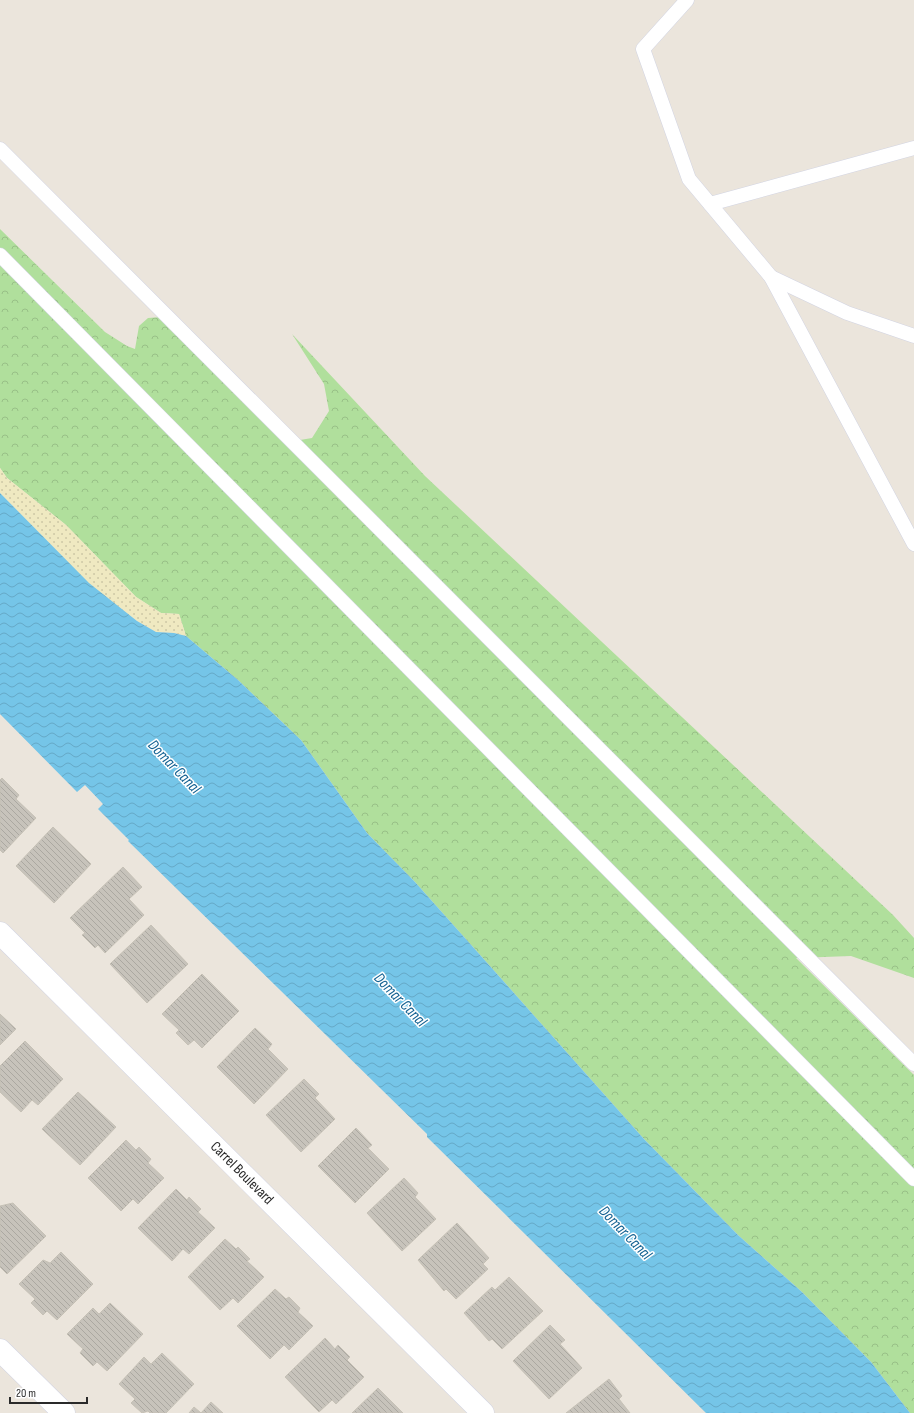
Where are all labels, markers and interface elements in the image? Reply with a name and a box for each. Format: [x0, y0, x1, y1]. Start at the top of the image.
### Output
water label: Domar Canal [144, 736, 205, 799]
water label: Domar Canal [370, 969, 431, 1032]
street label: Carrel Boulevard [206, 1137, 278, 1209]
water label: Domar Canal [595, 1202, 656, 1265]
scale bar [10, 1379, 87, 1405]
text: 20 m [16, 1386, 36, 1401]

